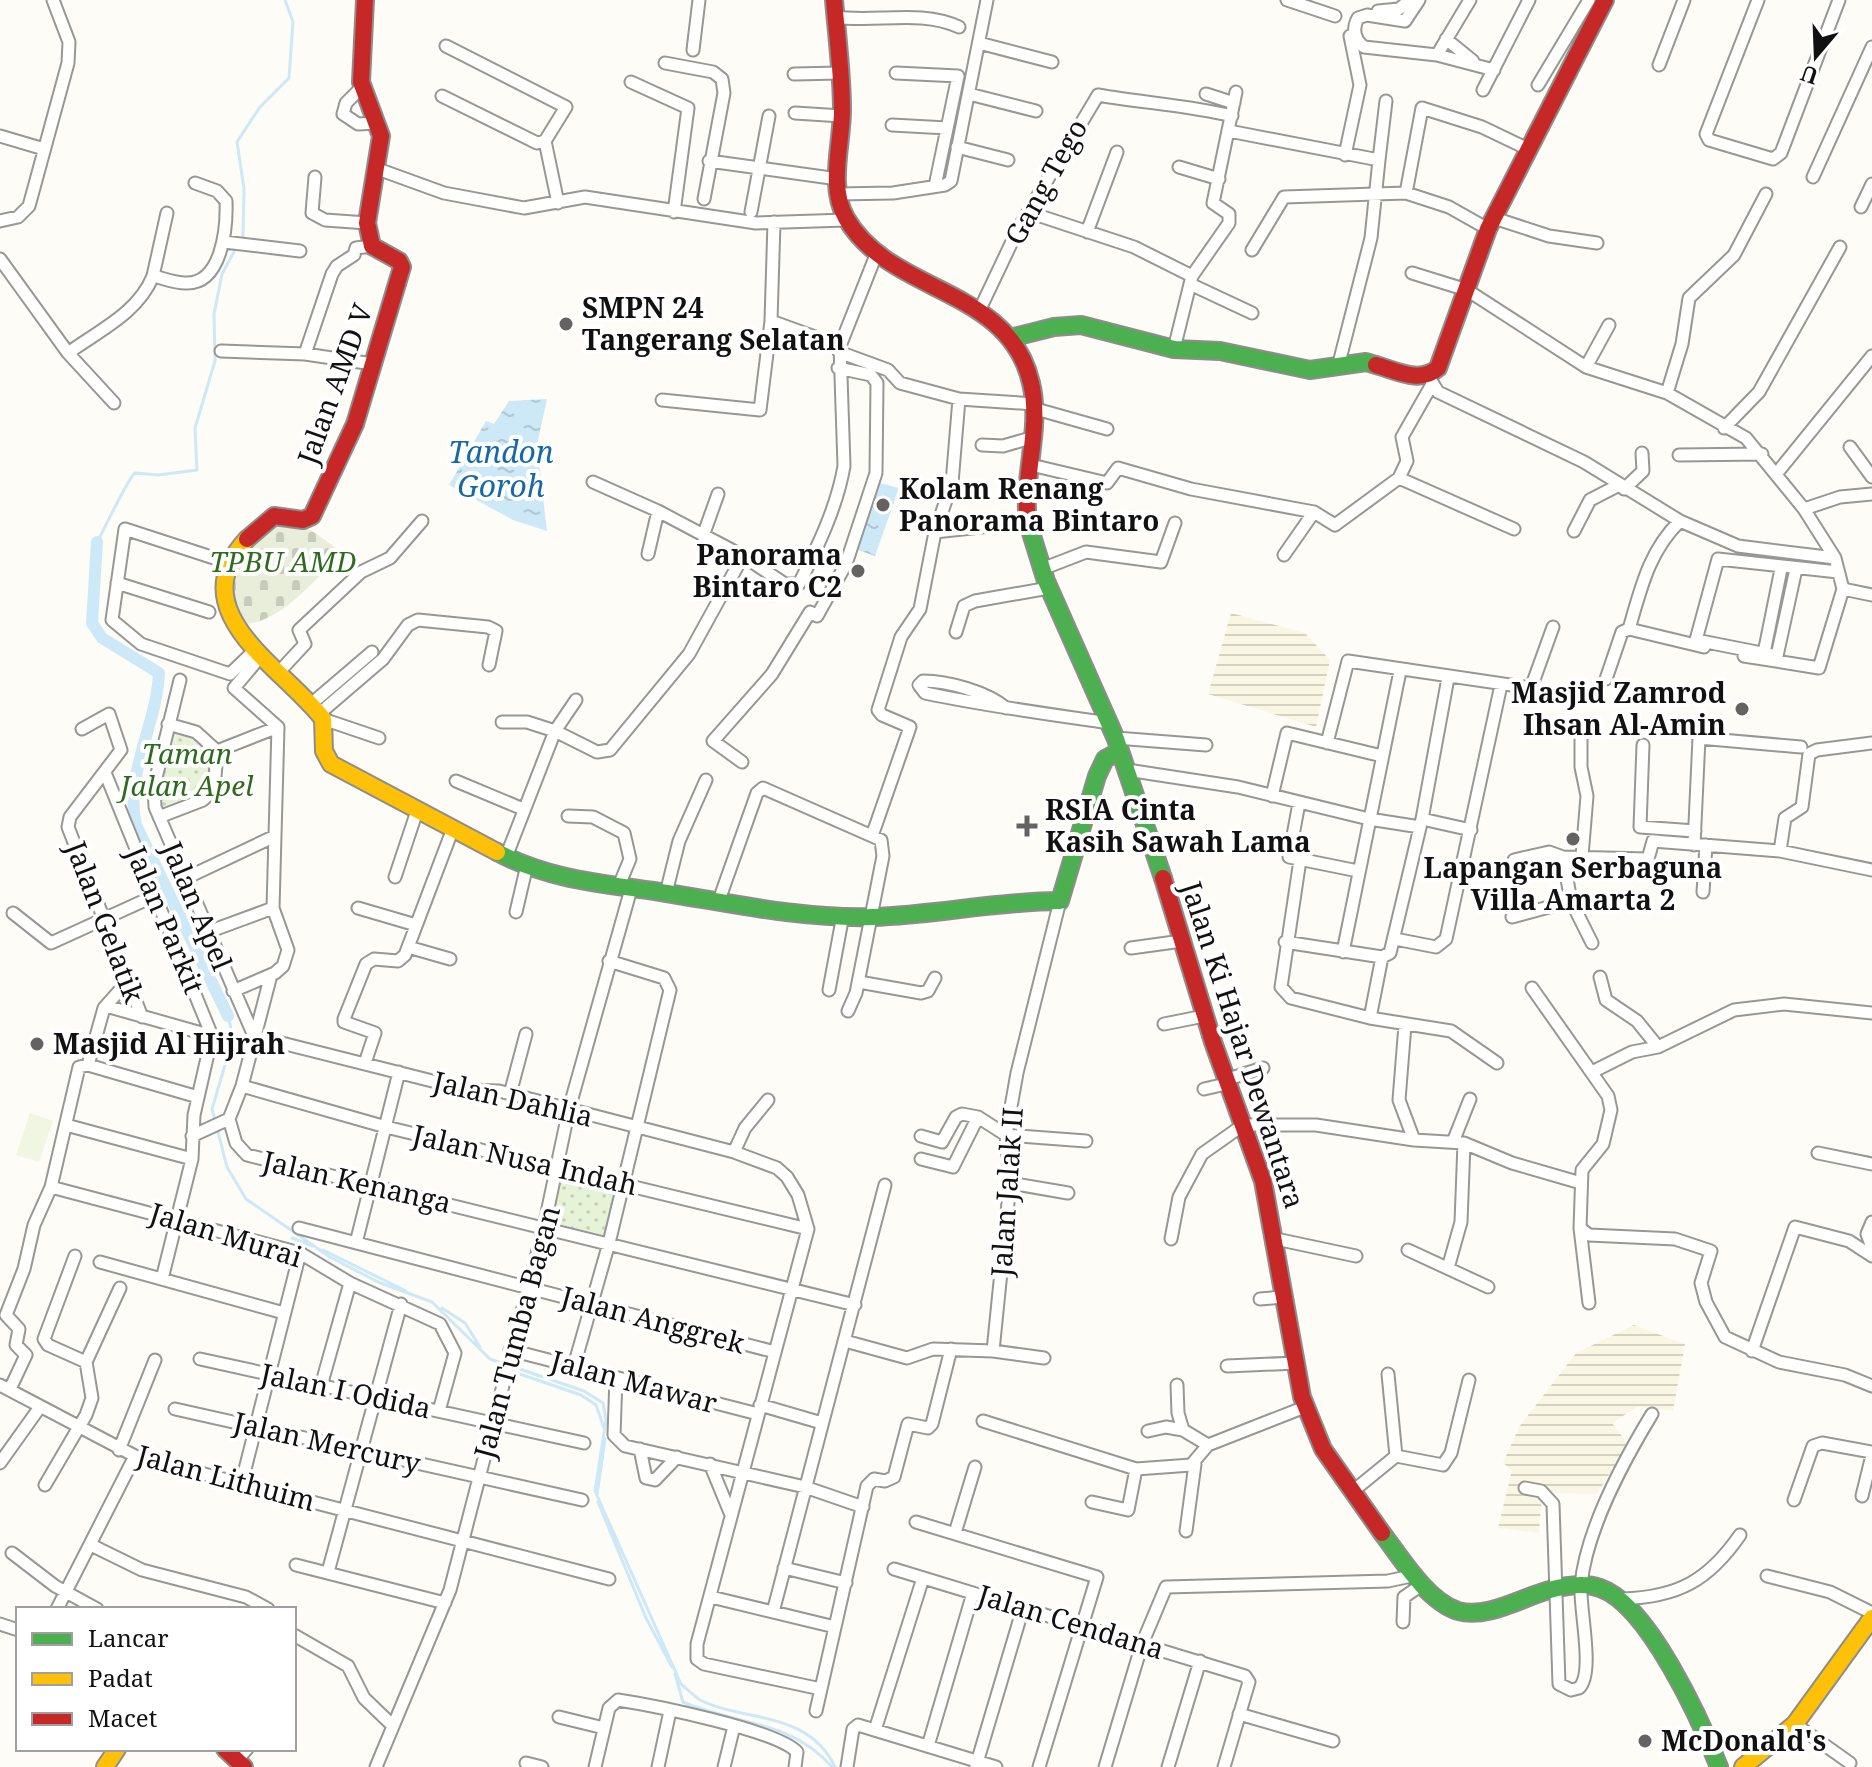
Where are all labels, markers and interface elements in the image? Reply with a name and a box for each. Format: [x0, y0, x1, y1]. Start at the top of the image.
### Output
north arrow [1776, 16, 1856, 96]
text: U [1796, 59, 1822, 93]
street label: Gang Tego [995, 112, 1095, 251]
place label: SMPN 24 Tangerang Selatan [582, 288, 845, 358]
street label: Jalan AMD V [287, 298, 381, 470]
marker: SMPN 24 Tangerang Selatan [557, 315, 575, 333]
water label: Tandon Goroh [448, 431, 554, 506]
place label: Kolam Renang Panorama Bintaro [899, 469, 1159, 539]
marker: Kolam Renang Panorama Bintaro [874, 496, 892, 514]
place label: Panorama Bintaro C2 [693, 535, 842, 605]
park label: TPBU AMD [210, 542, 356, 580]
marker: Panorama Bintaro C2 [849, 562, 867, 580]
place label: Masjid Zamrod Ihsan Al-Amin [1511, 673, 1726, 743]
marker: Masjid Zamrod Ihsan Al-Amin [1733, 700, 1751, 718]
park label: Taman Jalan Apel [115, 734, 254, 804]
place label: RSIA Cinta Kasih Sawah Lama [1045, 790, 1311, 860]
marker: RSIA Cinta Kasih Sawah Lama [1016, 815, 1038, 837]
marker: Lapangan Serbaguna Villa Amarta 2 [1564, 830, 1582, 848]
street label: Jalan Gelatik [57, 834, 154, 1008]
street label: Jalan Apel [153, 835, 242, 976]
street label: Jalan Parkit [117, 839, 214, 999]
place label: Lapangan Serbaguna Villa Amarta 2 [1424, 848, 1722, 918]
street label: Jalan Ki Hajar Dewantara [1173, 876, 1315, 1213]
place label: Masjid Al Hijrah [53, 1024, 285, 1062]
marker: Masjid Al Hijrah [28, 1035, 46, 1053]
street label: Jalan Dahlia [429, 1061, 597, 1135]
street label: Jalan Jalak II [981, 1106, 1031, 1279]
street label: Jalan Nusa Indah [408, 1114, 641, 1203]
street label: Jalan Kenanga [258, 1141, 455, 1221]
street label: Jalan Murai [145, 1193, 307, 1275]
street label: Jalan Tumba Bagan [464, 1201, 568, 1463]
street label: Jalan Anggrek [557, 1276, 750, 1362]
street label: Jalan Mawar [546, 1340, 722, 1421]
street label: Jalan I Odida [257, 1353, 435, 1427]
street label: Jalan Mercury [229, 1402, 425, 1482]
street label: Jalan Lithuim [132, 1435, 319, 1519]
street label: Jalan Cendana [973, 1574, 1169, 1667]
legend [16, 1607, 296, 1751]
text: Lancar [88, 1621, 169, 1654]
text: Padat [88, 1661, 153, 1694]
text: Macet [88, 1701, 157, 1734]
place label: McDonald's [1661, 1721, 1826, 1759]
marker: McDonald's [1636, 1732, 1654, 1750]

